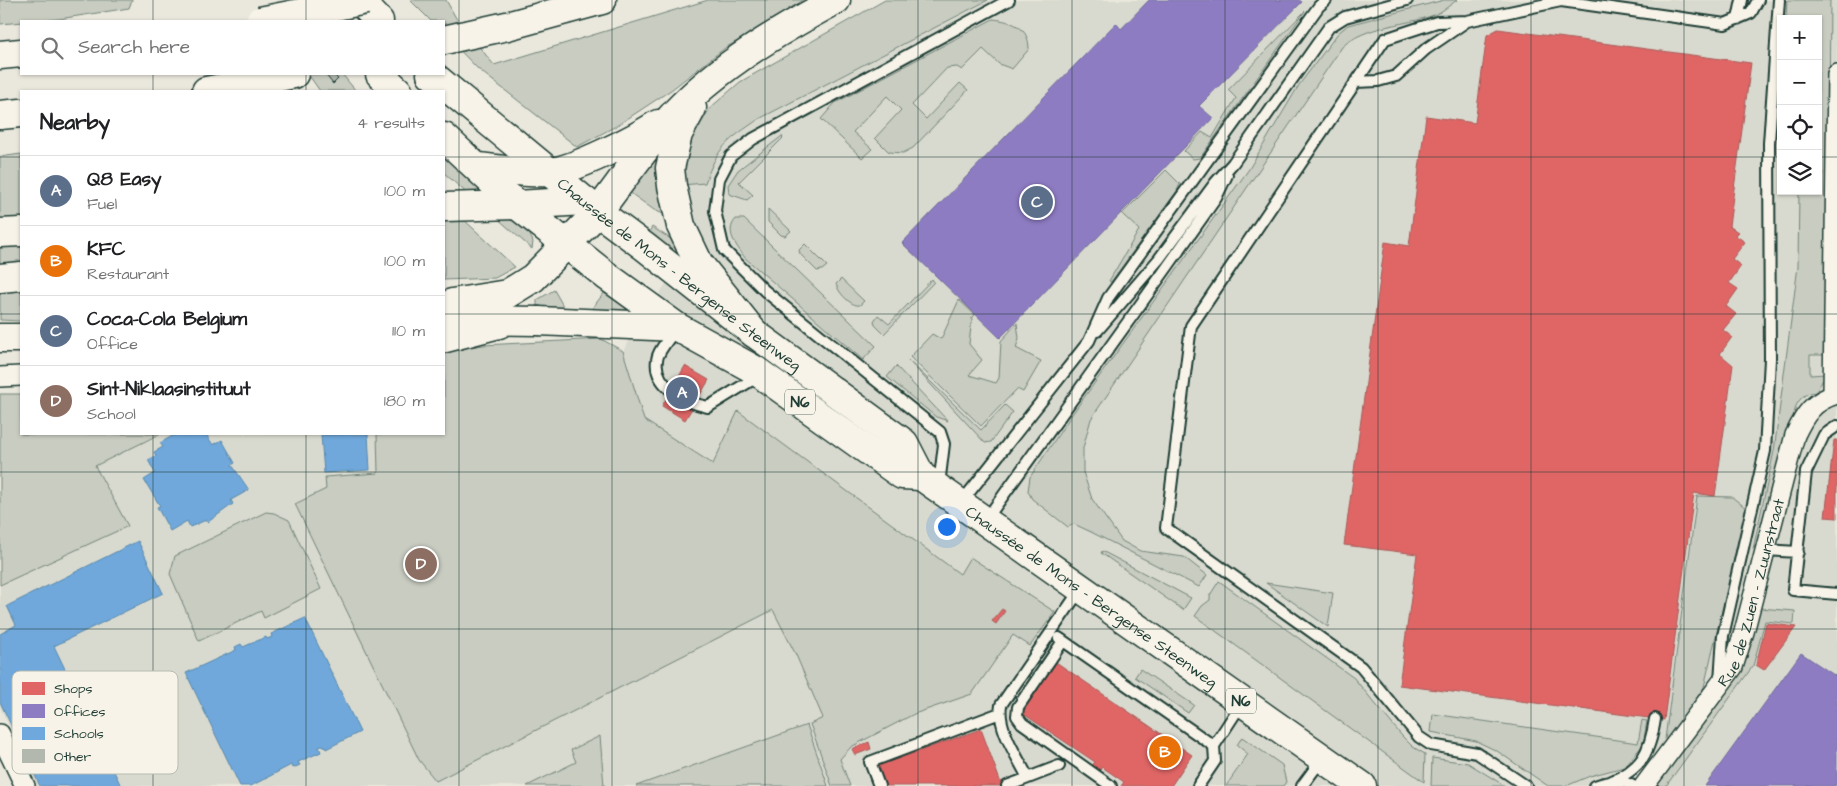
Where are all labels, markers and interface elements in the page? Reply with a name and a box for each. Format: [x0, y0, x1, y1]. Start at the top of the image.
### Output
map controls [1777, 15, 1822, 195]
button: + [1777, 15, 1822, 60]
search box [20, 20, 445, 75]
icon: search [38, 34, 66, 62]
text: Search here [78, 34, 190, 61]
button: − [1777, 60, 1822, 105]
button: locate [1777, 105, 1822, 150]
text: Nearby [40, 108, 110, 137]
text: 4 results [357, 112, 425, 134]
button: layers [1777, 150, 1822, 195]
text: Q8 Easy [87, 166, 161, 193]
street label: Chaussée de Mons - Bergense Steenweg [552, 173, 806, 377]
text: A [51, 180, 61, 202]
text: 100 m [384, 180, 425, 202]
pin: C [1021, 183, 1053, 221]
text: Fuel [87, 193, 117, 215]
text: KFC [87, 236, 125, 263]
text: B [50, 250, 62, 272]
text: 100 m [384, 250, 425, 272]
text: Restaurant [87, 263, 169, 285]
text: Coca-Cola Belgium [87, 306, 247, 333]
text: C [50, 320, 62, 342]
text: 110 m [392, 320, 425, 342]
text: Office [87, 333, 138, 355]
pin: A [666, 374, 698, 412]
text: Sint-Niklaasinstituut [87, 376, 251, 403]
text: D [51, 390, 61, 412]
text: 180 m [384, 390, 425, 412]
road number: N6 [785, 390, 815, 414]
text: School [87, 403, 136, 425]
street label: Rue de Zuen - Zuunstraat [1712, 496, 1790, 691]
street label: Chaussée de Mons - Bergense Steenweg [961, 501, 1222, 694]
your location [934, 514, 960, 540]
pin: D [405, 545, 437, 583]
legend [12, 671, 178, 774]
text: Shops [54, 679, 93, 699]
road number: N6 [1226, 688, 1256, 714]
text: Offices [54, 702, 106, 722]
text: Schools [54, 724, 104, 744]
pin: B [1149, 733, 1181, 771]
text: Other [54, 747, 92, 767]

